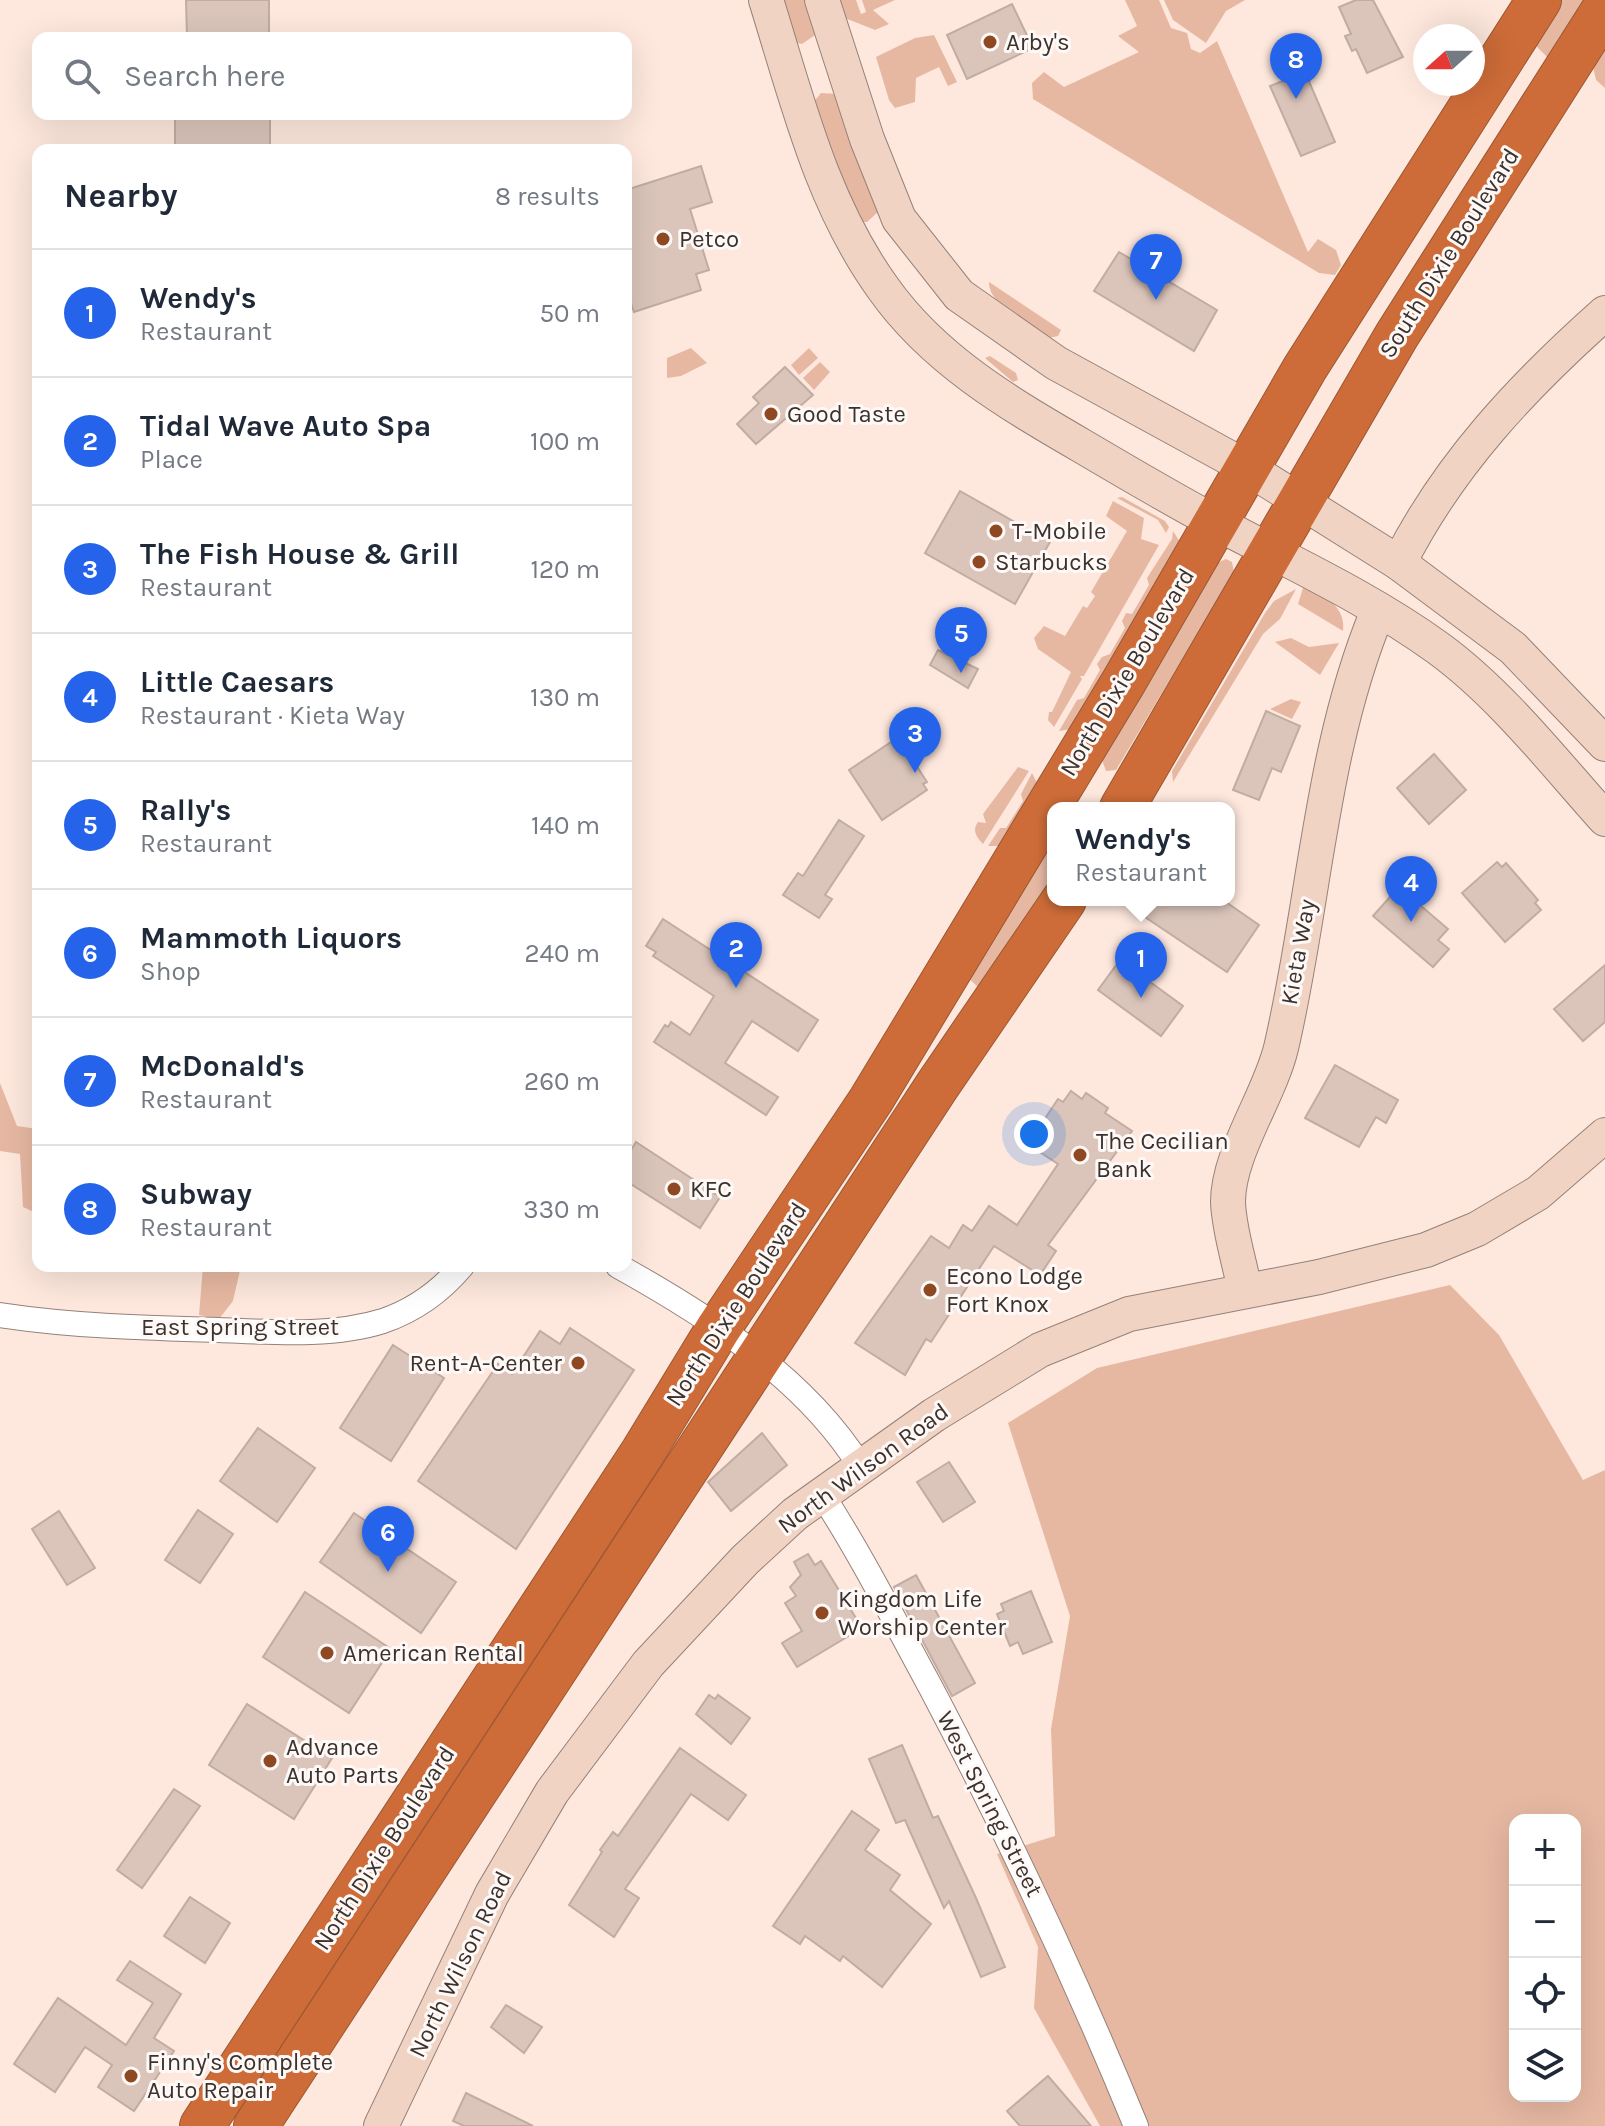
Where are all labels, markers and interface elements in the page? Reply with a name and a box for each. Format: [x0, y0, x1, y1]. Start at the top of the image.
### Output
north arrow [1413, 24, 1485, 96]
place label: Arby's [1006, 28, 1070, 56]
search box [32, 32, 632, 120]
marker: Arby's [981, 33, 999, 51]
pin: 8 [1270, 33, 1322, 99]
icon: search [60, 54, 104, 98]
text: Search here [124, 58, 285, 94]
street label: South Dixie Boulevard [1373, 143, 1525, 363]
text: Nearby [64, 176, 178, 216]
text: 8 results [495, 181, 600, 212]
place label: Petco [679, 225, 739, 253]
marker: Petco [654, 230, 672, 248]
pin: 7 [1130, 234, 1182, 300]
text: Wendy's [140, 280, 257, 316]
text: 1 [85, 298, 95, 329]
text: 50 m [539, 298, 600, 329]
text: Restaurant [140, 316, 272, 347]
place label: Good Taste [787, 400, 906, 428]
marker: Good Taste [762, 405, 780, 423]
text: Tidal Wave Auto Spa [140, 408, 431, 444]
text: 2 [82, 426, 98, 457]
text: 100 m [530, 426, 600, 457]
text: Place [140, 444, 203, 475]
place label: T-Mobile [1012, 517, 1106, 545]
marker: T-Mobile [987, 522, 1005, 540]
text: The Fish House & Grill [140, 536, 459, 572]
place label: Starbucks [995, 548, 1108, 576]
marker: Starbucks [970, 553, 988, 571]
text: 3 [82, 554, 98, 585]
text: 120 m [530, 554, 600, 585]
street label: North Dixie Boulevard [1054, 563, 1200, 781]
text: Restaurant [140, 572, 272, 603]
pin: 5 [935, 607, 987, 673]
text: Little Caesars [140, 664, 334, 700]
text: 4 [82, 682, 98, 713]
text: 130 m [530, 682, 600, 713]
text: Restaurant · Kieta Way [140, 700, 405, 731]
pin: 3 [889, 707, 941, 773]
text: Rally's [140, 792, 231, 828]
popup [1047, 802, 1235, 906]
text: 5 [82, 810, 98, 841]
text: 140 m [531, 810, 600, 841]
text: Wendy's [1075, 821, 1192, 857]
text: Restaurant [140, 828, 272, 859]
pin: 4 [1385, 856, 1437, 922]
text: Restaurant [1075, 857, 1207, 888]
street label: Kieta Way [1275, 897, 1321, 1007]
text: Mammoth Liquors [140, 920, 402, 956]
pin: 2 [710, 922, 762, 988]
pin: 1 [1115, 932, 1167, 998]
text: 6 [82, 938, 98, 969]
text: 240 m [524, 938, 600, 969]
text: Shop [140, 956, 201, 987]
text: McDonald's [140, 1048, 305, 1084]
text: 7 [84, 1066, 96, 1097]
text: 260 m [524, 1066, 600, 1097]
text: Restaurant [140, 1084, 272, 1115]
your location [1014, 1114, 1054, 1154]
place label: The Cecilian Bank [1096, 1127, 1229, 1183]
marker: The Cecilian Bank [1071, 1146, 1089, 1164]
place label: KFC [690, 1175, 732, 1203]
text: Subway [140, 1176, 252, 1212]
marker: KFC [665, 1180, 683, 1198]
text: 8 [82, 1194, 98, 1225]
text: 330 m [523, 1194, 600, 1225]
street label: North Dixie Boulevard [660, 1197, 812, 1411]
text: Restaurant [140, 1212, 272, 1243]
place label: Econo Lodge Fort Knox [946, 1262, 1083, 1318]
marker: Econo Lodge Fort Knox [921, 1281, 939, 1299]
street label: East Spring Street [141, 1313, 339, 1341]
place label: Rent-A-Center [409, 1349, 562, 1377]
marker: Rent-A-Center [569, 1354, 587, 1372]
street label: North Wilson Road [772, 1397, 954, 1539]
pin: 6 [362, 1506, 414, 1572]
place label: Kingdom Life Worship Center [838, 1585, 1006, 1641]
marker: Kingdom Life Worship Center [813, 1604, 831, 1622]
place label: American Rental [343, 1639, 524, 1667]
marker: American Rental [318, 1644, 336, 1662]
street label: West Spring Street [931, 1707, 1049, 1901]
place label: Advance Auto Parts [286, 1733, 399, 1789]
street label: North Dixie Boulevard [308, 1741, 460, 1955]
marker: Advance Auto Parts [261, 1752, 279, 1770]
map controls [1509, 1814, 1581, 2102]
button: + [1509, 1814, 1581, 1886]
street label: North Wilson Road [403, 1866, 517, 2062]
button: − [1509, 1886, 1581, 1958]
button: locate [1509, 1958, 1581, 2030]
button: layers [1509, 2030, 1581, 2102]
place label: Finny's Complete Auto Repair [147, 2048, 333, 2104]
marker: Finny's Complete Auto Repair [122, 2067, 140, 2085]

